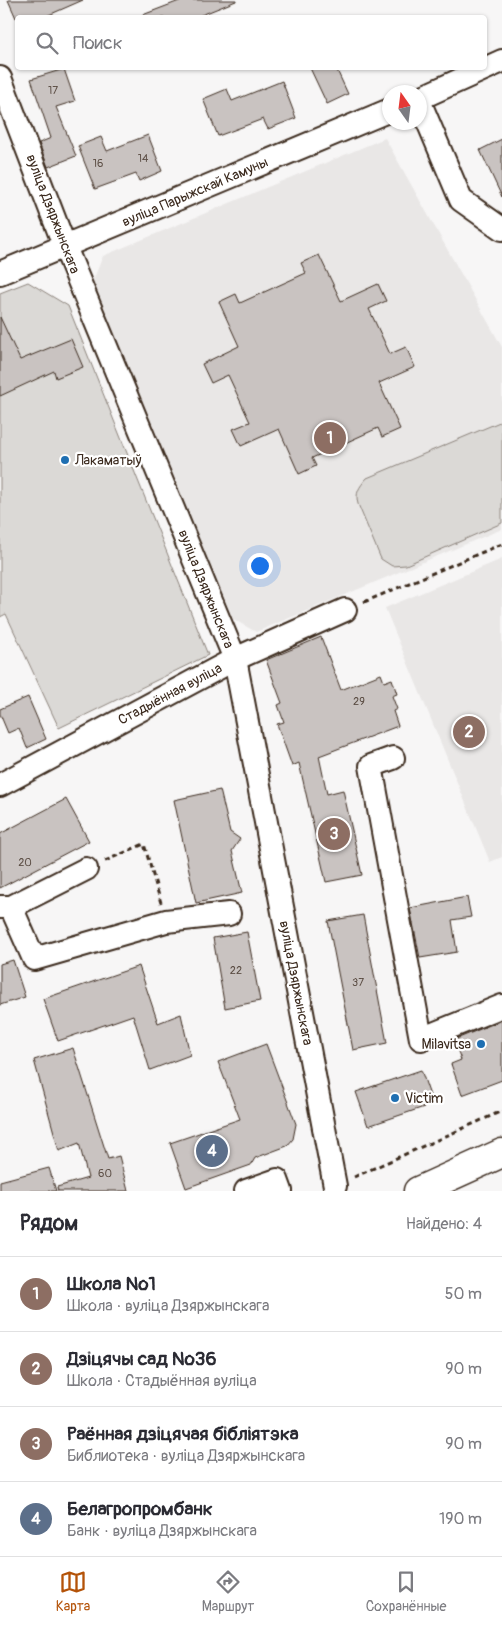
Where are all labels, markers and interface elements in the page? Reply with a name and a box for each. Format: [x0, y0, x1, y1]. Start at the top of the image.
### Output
search box [15, 15, 487, 70]
icon: search [33, 29, 61, 57]
text: Поиск [73, 31, 123, 55]
house number: 17 [48, 84, 58, 97]
north arrow [382, 85, 427, 130]
street label: вуліца Дзяржынскага [22, 152, 84, 276]
house number: 14 [138, 152, 149, 165]
street label: вуліца Парыжскай Камуны [119, 154, 271, 230]
house number: 16 [93, 157, 103, 170]
pin: 1 [314, 419, 346, 457]
place label: Лакаматыў [74, 452, 141, 469]
marker: Лакаматыў [59, 454, 71, 466]
street label: вуліца Дзяржынскага [174, 527, 238, 651]
your location [247, 553, 273, 579]
street label: Стадыённая вуліца [115, 659, 225, 729]
house number: 29 [353, 695, 365, 708]
pin: 2 [453, 713, 485, 751]
pin: 3 [318, 815, 350, 853]
house number: 20 [18, 856, 32, 869]
street label: вуліца Дзяржынскага [276, 919, 316, 1047]
house number: 22 [230, 964, 242, 977]
house number: 37 [352, 976, 364, 989]
place label: Milavitsa [421, 1036, 471, 1053]
marker: Milavitsa [475, 1038, 487, 1050]
place label: Victim [405, 1090, 443, 1107]
marker: Victim [389, 1092, 401, 1104]
pin: 4 [196, 1132, 228, 1170]
house number: 60 [98, 1167, 112, 1180]
text: Рядом [20, 1210, 78, 1237]
text: Найдено: 4 [406, 1214, 482, 1234]
text: Школа №1 [67, 1272, 156, 1296]
text: 1 [33, 1284, 39, 1304]
text: 50 m [445, 1284, 482, 1304]
text: Школа · вуліца Дзяржынскага [67, 1296, 269, 1316]
text: Дзіцячы сад №36 [67, 1347, 216, 1371]
text: 2 [32, 1359, 40, 1379]
text: 90 m [445, 1359, 482, 1379]
text: Школа · Стадыённая вуліца [67, 1371, 257, 1391]
text: Раённая дзіцячая бібліятэка [67, 1422, 299, 1446]
text: 3 [32, 1434, 40, 1454]
text: 90 m [445, 1434, 482, 1454]
text: Библиотека · вуліца Дзяржынскага [67, 1446, 305, 1466]
text: Белагропромбанк [67, 1497, 213, 1521]
text: 4 [31, 1509, 41, 1529]
text: 190 m [439, 1509, 482, 1529]
text: Банк · вуліца Дзяржынскага [67, 1521, 257, 1541]
tab: Карта [56, 1568, 90, 1615]
tab: Маршрут [202, 1568, 254, 1615]
tab: Сохранённые [366, 1568, 446, 1615]

